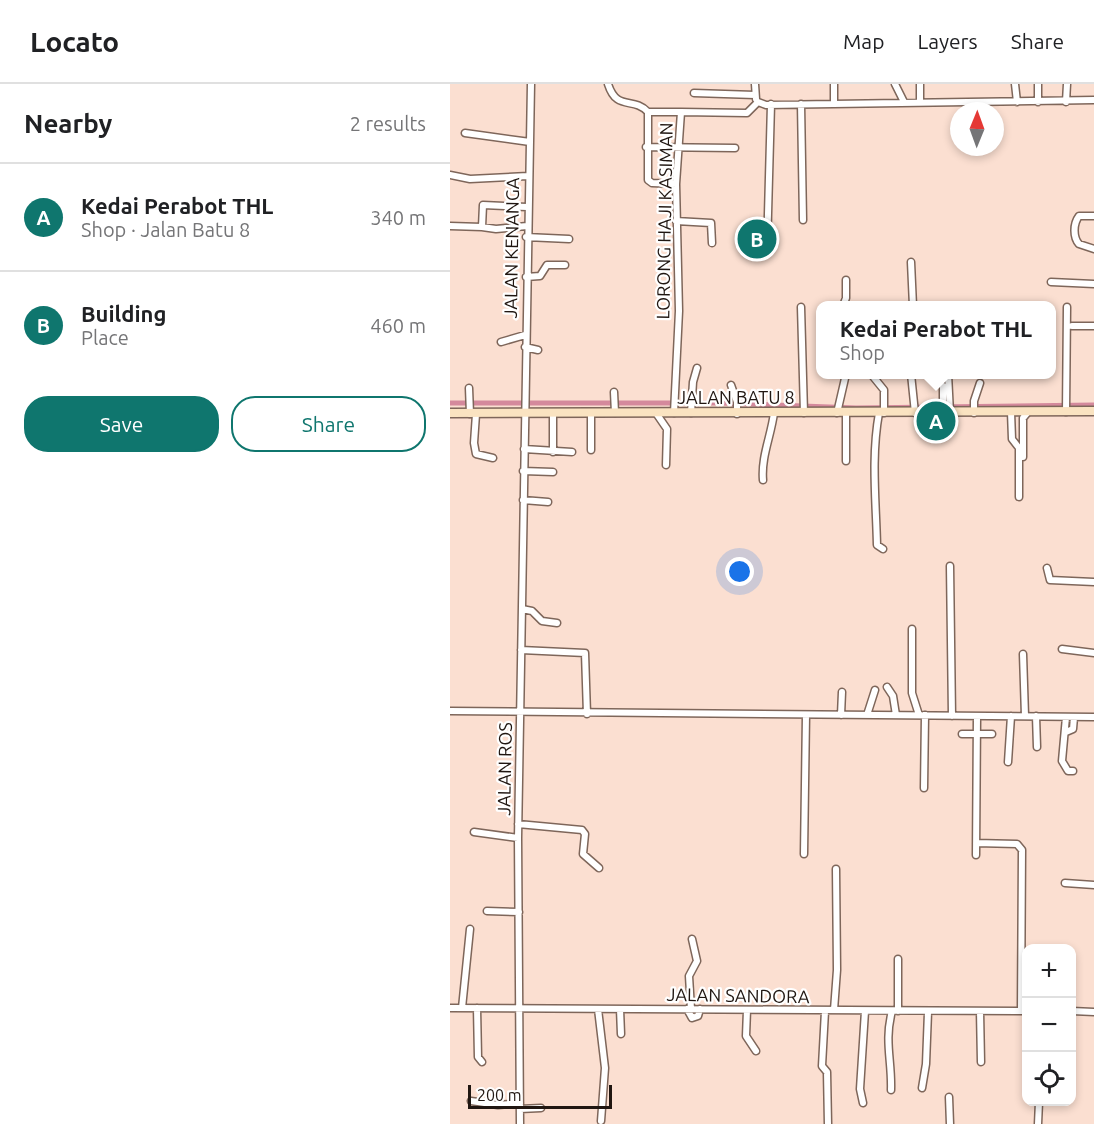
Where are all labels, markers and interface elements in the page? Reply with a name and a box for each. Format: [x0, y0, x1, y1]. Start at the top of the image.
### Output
text: Locato [30, 26, 119, 57]
text: Map [843, 29, 884, 53]
text: Layers [917, 29, 978, 53]
text: Share [1011, 29, 1064, 53]
north arrow [950, 102, 1004, 156]
text: Nearby [24, 109, 112, 138]
text: 2 results [350, 112, 426, 135]
street label: LORONG HAJI KASIMAN [652, 122, 676, 320]
street label: JALAN KENANGA [500, 177, 522, 319]
text: Kedai Perabot THL [81, 193, 273, 218]
text: A [36, 206, 51, 229]
text: 340 m [370, 206, 426, 229]
pin: B [738, 216, 776, 262]
text: Shop · Jalan Batu 8 [81, 218, 250, 241]
text: Building [81, 301, 166, 326]
popup [816, 301, 1056, 379]
text: B [37, 314, 50, 337]
text: 460 m [370, 314, 426, 337]
text: Kedai Perabot THL [840, 316, 1032, 341]
text: Place [81, 326, 129, 349]
text: Shop [840, 341, 885, 364]
street label: JALAN BATU 8 [677, 387, 795, 407]
button: Save [24, 396, 219, 452]
button: Share [231, 396, 426, 452]
pin: A [916, 398, 956, 444]
your location [725, 557, 754, 586]
street label: JALAN ROS [493, 722, 515, 816]
map controls [1022, 944, 1076, 1106]
button: + [1022, 944, 1076, 998]
street label: JALAN SANDORA [666, 984, 810, 1006]
button: − [1022, 998, 1076, 1052]
button: locate [1022, 1052, 1076, 1106]
scale bar [468, 1082, 612, 1110]
text: 200 m [477, 1086, 522, 1104]

